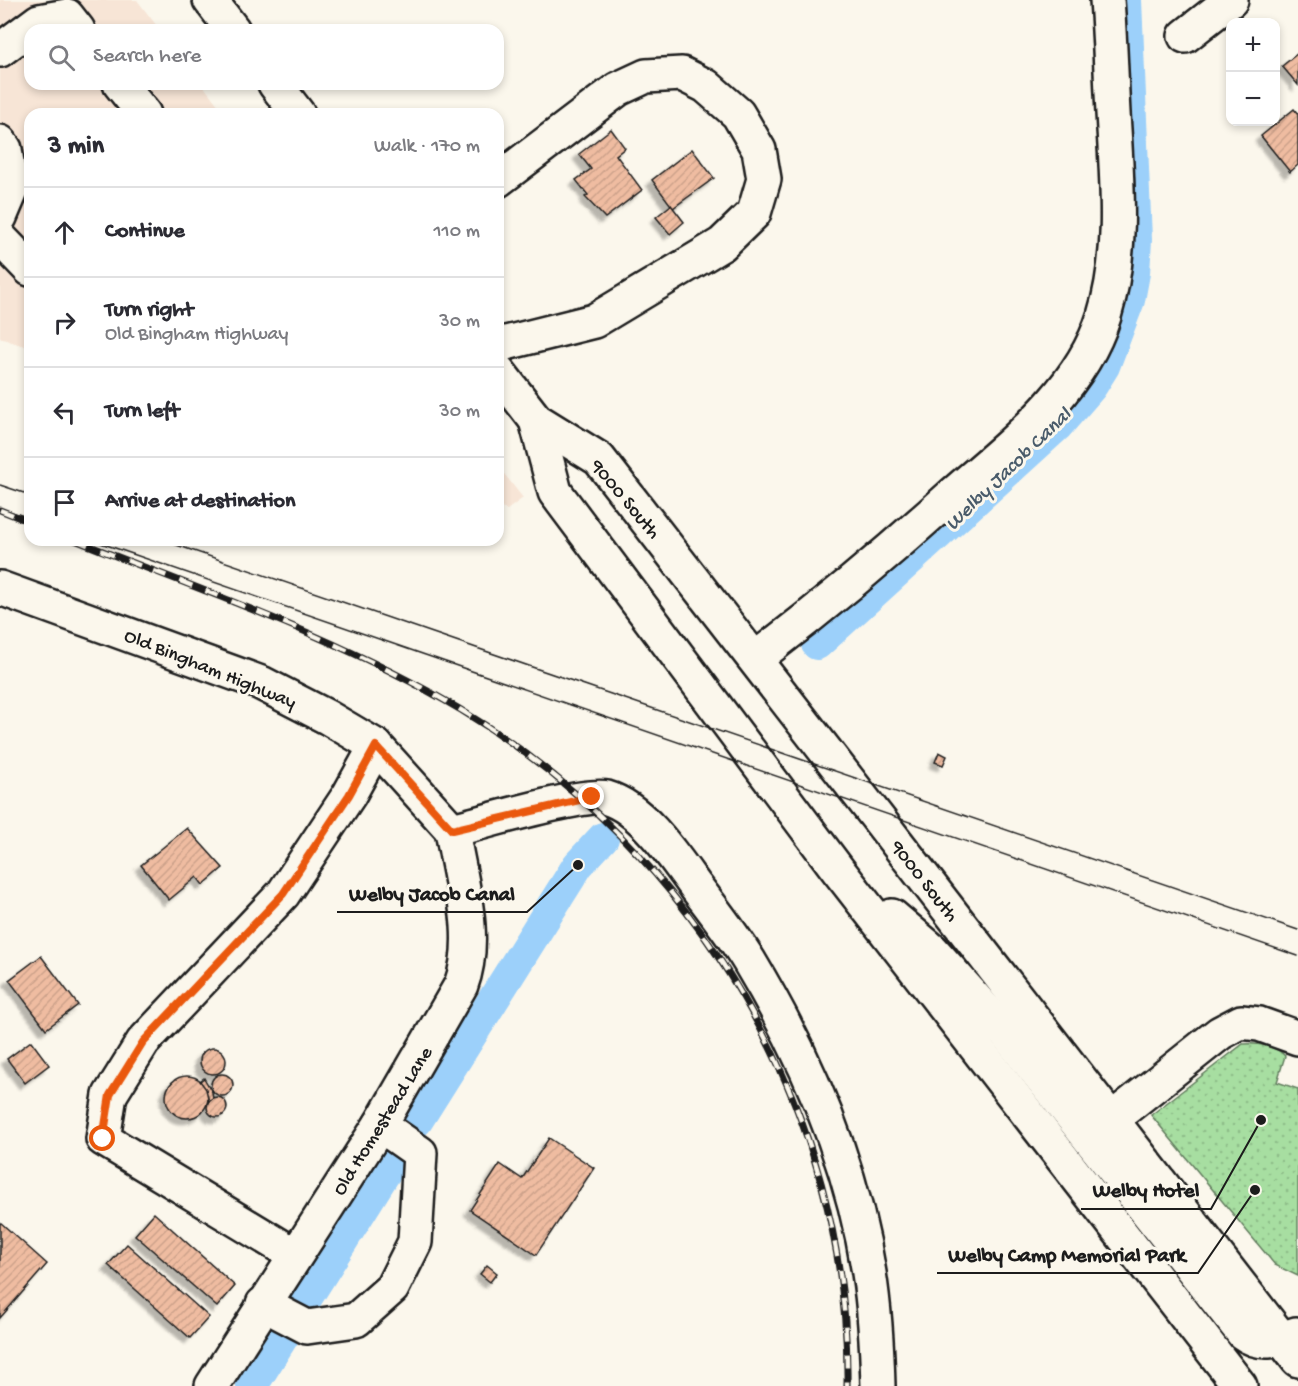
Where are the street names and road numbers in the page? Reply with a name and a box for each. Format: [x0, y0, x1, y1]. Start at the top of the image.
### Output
street label: 9000 South [584, 455, 664, 545]
street label: Old Bingham Highway [120, 625, 299, 715]
street label: 9000 South [884, 836, 962, 928]
street label: Old Homestead Lane [329, 1043, 439, 1200]

